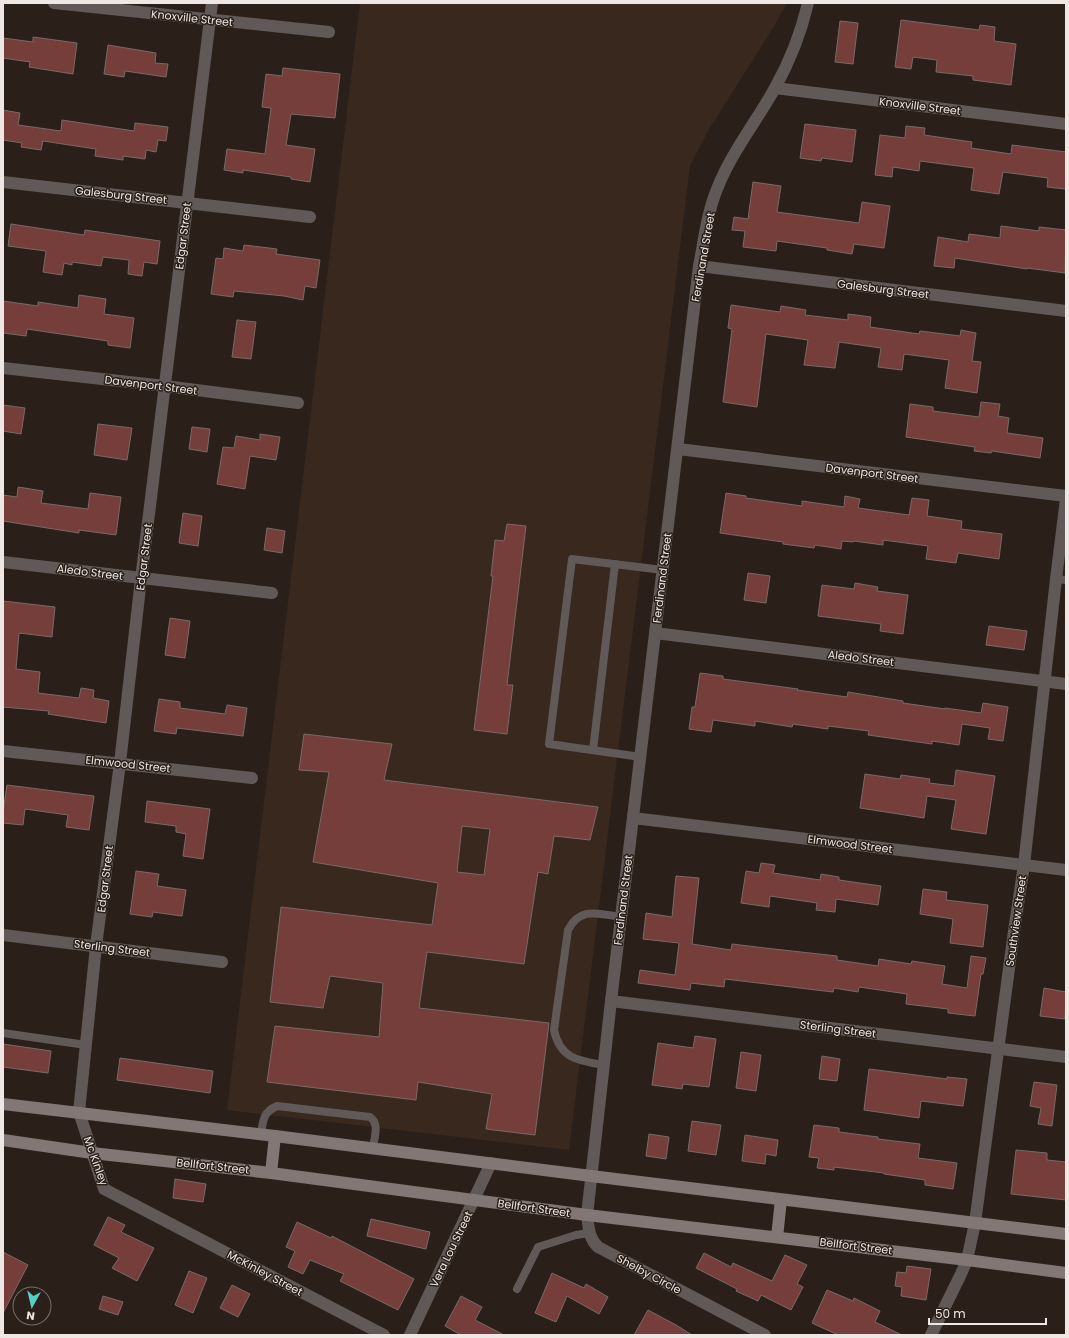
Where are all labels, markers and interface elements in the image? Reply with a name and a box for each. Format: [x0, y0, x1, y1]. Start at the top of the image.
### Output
street label: Knoxville Street [150, 6, 234, 30]
street label: Knoxville Street [878, 93, 962, 119]
street label: Galesburg Street [74, 182, 168, 208]
street label: Edgar Street [171, 202, 195, 270]
street label: Ferdinand Street [687, 211, 719, 303]
street label: Galesburg Street [836, 275, 930, 303]
street label: Davenport Street [104, 371, 198, 399]
street label: Davenport Street [825, 459, 919, 487]
street label: Edgar Street [132, 523, 156, 591]
street label: Ferdinand Street [649, 532, 675, 624]
street label: Aledo Street [56, 560, 124, 584]
street label: Aledo Street [827, 646, 895, 670]
street label: Elmwood Street [85, 752, 171, 776]
street label: Elmwood Street [807, 831, 893, 857]
street label: Edgar Street [93, 845, 117, 913]
street label: Ferdinand Street [610, 854, 636, 946]
street label: Southview Street [1002, 875, 1030, 967]
street label: Sterling Street [73, 935, 151, 961]
street label: Sterling Street [799, 1016, 877, 1042]
street label: Mc Kinley [80, 1134, 113, 1189]
street label: Bellfort Street [176, 1154, 250, 1178]
street label: Bellfort Street [497, 1195, 571, 1221]
street label: Vera Lou Street [426, 1208, 476, 1290]
street label: Bellfort Street [819, 1234, 893, 1258]
street label: McKinley Street [224, 1246, 306, 1300]
street label: Shelby Circle [614, 1250, 684, 1298]
north arrow [12, 1286, 52, 1326]
scale bar [929, 1300, 1046, 1326]
text: 50 m [935, 1305, 966, 1322]
text: N [25, 1307, 36, 1324]

